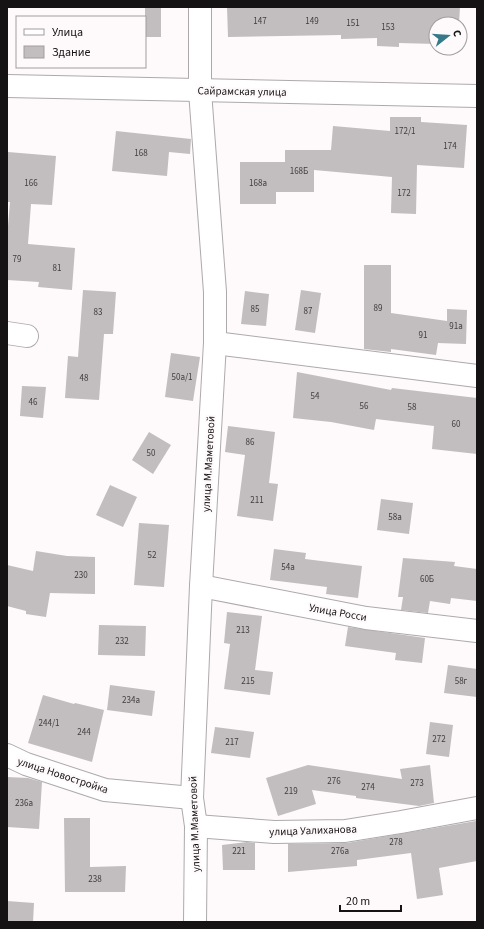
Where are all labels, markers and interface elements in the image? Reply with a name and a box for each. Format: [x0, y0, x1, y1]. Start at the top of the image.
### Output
house number: 147 [253, 15, 267, 28]
house number: 149 [305, 15, 319, 28]
legend [16, 16, 146, 68]
north arrow [428, 16, 468, 56]
house number: 151 [346, 17, 360, 30]
house number: 153 [381, 21, 395, 34]
text: Улица [52, 24, 83, 41]
text: С [449, 28, 465, 39]
text: Здание [52, 44, 91, 61]
street label: Сайрамская улица [197, 83, 287, 100]
house number: 172/1 [394, 125, 416, 138]
house number: 174 [443, 140, 457, 153]
house number: 168 [134, 147, 148, 160]
house number: 168Б [290, 165, 308, 178]
house number: 166 [24, 177, 38, 190]
house number: 168а [249, 177, 267, 190]
house number: 172 [397, 187, 411, 200]
house number: 79 [13, 253, 22, 266]
house number: 81 [53, 262, 61, 275]
house number: 89 [374, 302, 383, 315]
house number: 85 [251, 303, 260, 316]
house number: 87 [304, 305, 313, 318]
house number: 83 [94, 306, 103, 319]
house number: 91а [449, 320, 463, 333]
house number: 91 [419, 329, 427, 342]
house number: 50а/1 [171, 371, 193, 384]
house number: 48 [80, 372, 89, 385]
house number: 54 [311, 390, 320, 403]
house number: 46 [29, 396, 38, 409]
house number: 56 [360, 400, 369, 413]
house number: 58 [408, 401, 417, 414]
street label: улица М.Маметовой [198, 416, 219, 512]
house number: 60 [452, 418, 461, 431]
house number: 86 [246, 436, 255, 449]
house number: 50 [147, 447, 156, 460]
house number: 211 [250, 494, 264, 507]
house number: 58а [388, 511, 402, 524]
house number: 52 [148, 549, 157, 562]
house number: 54а [281, 561, 295, 574]
house number: 230 [74, 569, 88, 582]
house number: 60Б [420, 573, 434, 586]
street label: Улица Росси [308, 600, 368, 625]
house number: 213 [236, 624, 250, 637]
house number: 232 [115, 635, 129, 648]
house number: 215 [241, 675, 255, 688]
house number: 58г [455, 675, 468, 688]
house number: 234а [122, 694, 140, 707]
house number: 244/1 [38, 717, 60, 730]
house number: 244 [77, 726, 91, 739]
house number: 272 [432, 733, 446, 746]
house number: 217 [225, 736, 239, 749]
street label: улица Новостройка [15, 754, 110, 797]
house number: 276 [327, 775, 341, 788]
street label: улица М.Маметовой [185, 776, 204, 872]
house number: 273 [410, 777, 424, 790]
house number: 274 [361, 781, 375, 794]
house number: 219 [284, 785, 298, 798]
house number: 236а [15, 797, 33, 810]
street label: улица Уалиханова [269, 821, 357, 840]
house number: 278 [389, 836, 403, 849]
house number: 221 [232, 845, 246, 858]
house number: 276а [331, 845, 349, 858]
house number: 238 [88, 873, 102, 886]
scale bar [340, 887, 401, 913]
text: 20 m [346, 893, 370, 910]

